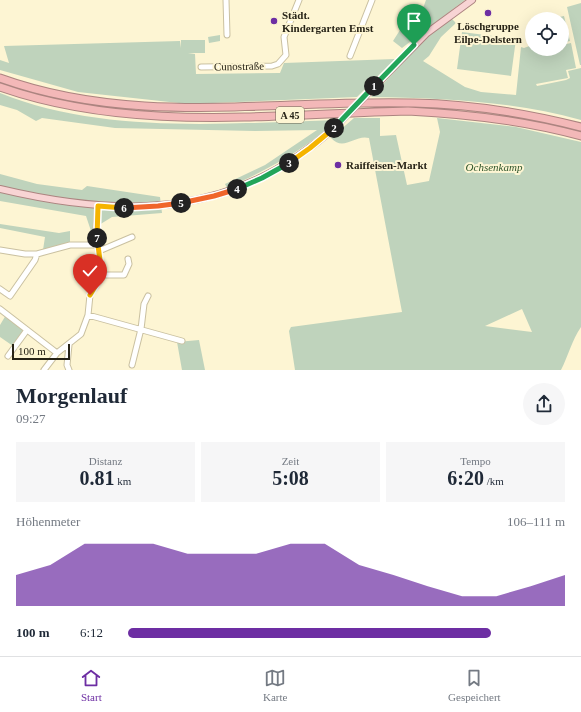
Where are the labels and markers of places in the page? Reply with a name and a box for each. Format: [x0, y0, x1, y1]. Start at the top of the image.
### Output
pin [397, 4, 431, 45]
marker: Löschgruppe Eilpe-Delstern [483, 8, 493, 18]
place label: Städt. Kindergarten Emst [282, 9, 374, 34]
marker: Städt. Kindergarten Emst [269, 16, 279, 26]
place label: Löschgruppe Eilpe-Delstern [454, 20, 522, 45]
pin: 1 [364, 76, 384, 96]
pin: 2 [324, 118, 344, 138]
pin: 3 [279, 153, 299, 173]
place label: Raiffeisen-Markt [346, 159, 428, 171]
marker: Raiffeisen-Markt [333, 160, 343, 170]
pin: 4 [227, 179, 247, 199]
pin: 5 [171, 193, 191, 213]
pin: 6 [114, 198, 134, 218]
pin: 7 [87, 228, 107, 248]
pin [73, 254, 107, 295]

